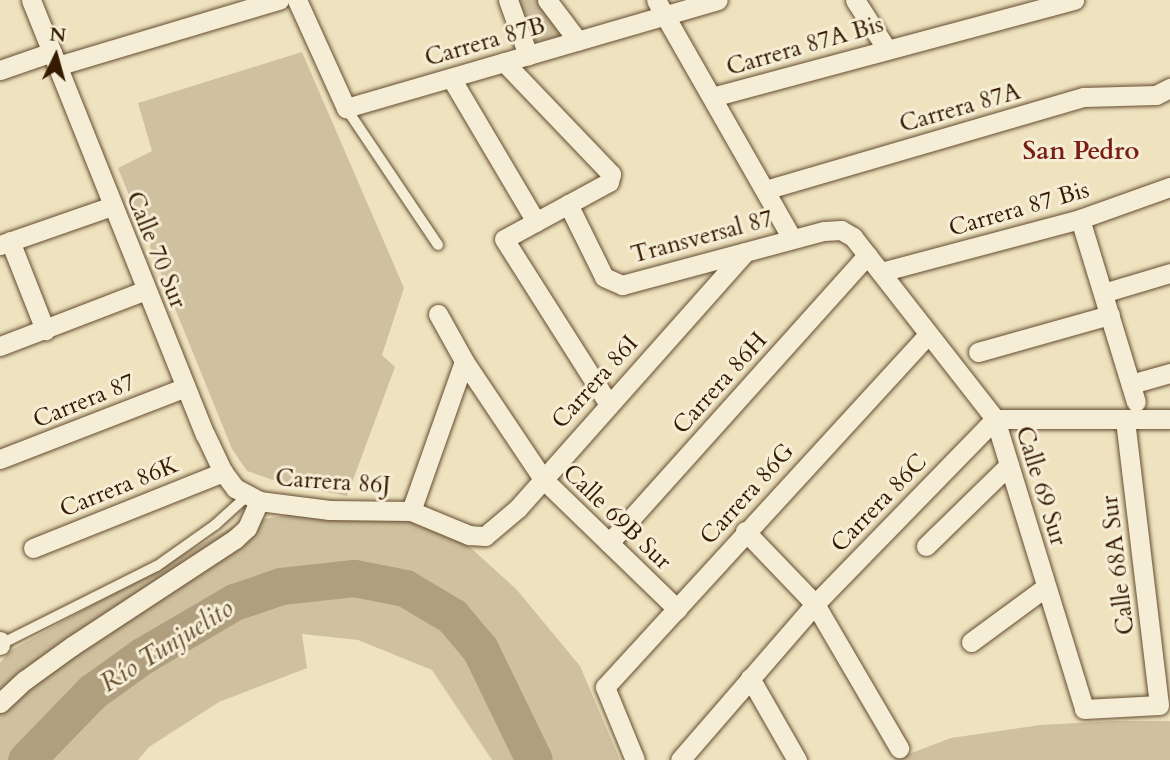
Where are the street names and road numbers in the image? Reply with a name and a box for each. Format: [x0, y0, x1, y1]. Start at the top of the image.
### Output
street label: Carrera 87A Bis [723, 10, 887, 82]
street label: Carrera 87B [422, 11, 548, 73]
street label: Carrera 87A [896, 77, 1024, 139]
street label: Carrera 87 Bis [945, 175, 1093, 243]
street label: Calle 70 Sur [120, 187, 192, 313]
street label: Transversal 87 [628, 204, 776, 270]
street label: Carrera 86H [667, 326, 773, 440]
street label: Carrera 86I [546, 329, 644, 435]
street label: Carrera 87 [29, 368, 139, 434]
street label: Calle 69 Sur [1009, 423, 1073, 549]
street label: Carrera 86G [694, 437, 800, 551]
street label: Carrera 86C [825, 448, 933, 558]
street label: Carrera 86K [56, 450, 182, 524]
street label: Calle 69B Sur [557, 458, 677, 576]
street label: Carrera 86J [274, 464, 392, 500]
street label: Calle 68A Sur [1095, 494, 1141, 636]

